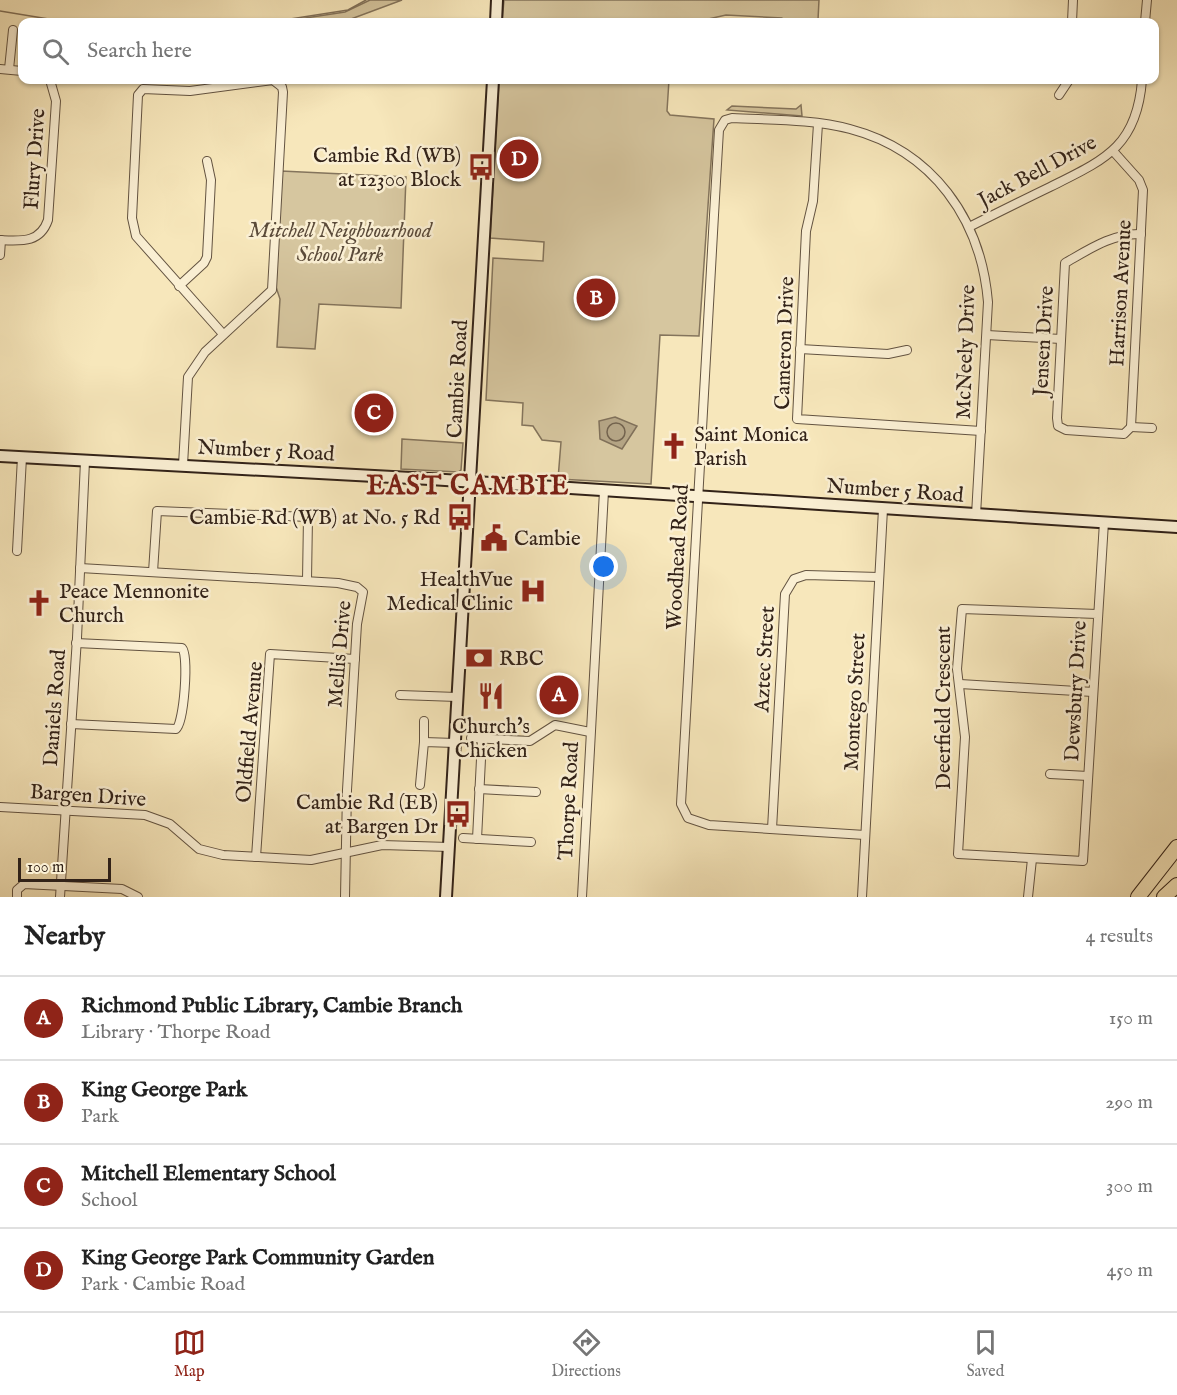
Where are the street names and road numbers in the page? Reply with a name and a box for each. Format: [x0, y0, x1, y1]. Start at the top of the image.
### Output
street label: Flury Drive [18, 107, 53, 211]
street label: Jack Bell Drive [972, 130, 1102, 216]
street label: Harrison Avenue [1104, 219, 1139, 367]
street label: Cameron Drive [770, 276, 801, 410]
street label: McNeely Drive [951, 284, 982, 420]
street label: Jensen Drive [1028, 285, 1061, 399]
street label: Cambie Road [442, 318, 475, 439]
street label: Number 5 Road [197, 434, 336, 469]
street label: Number 5 Road [825, 473, 965, 510]
street label: Woodhead Road [661, 483, 696, 631]
street label: Mellis Drive [322, 599, 359, 709]
street label: Aztec Street [749, 605, 782, 714]
street label: Dewsbury Drive [1059, 619, 1094, 762]
street label: Deerfield Crescent [931, 626, 958, 790]
street label: Montego Street [838, 632, 873, 772]
street label: Daniels Road [38, 648, 73, 768]
street label: Oldfield Avenue [231, 660, 270, 804]
street label: Thorpe Road [553, 740, 586, 861]
street label: Bargen Drive [29, 779, 147, 814]

